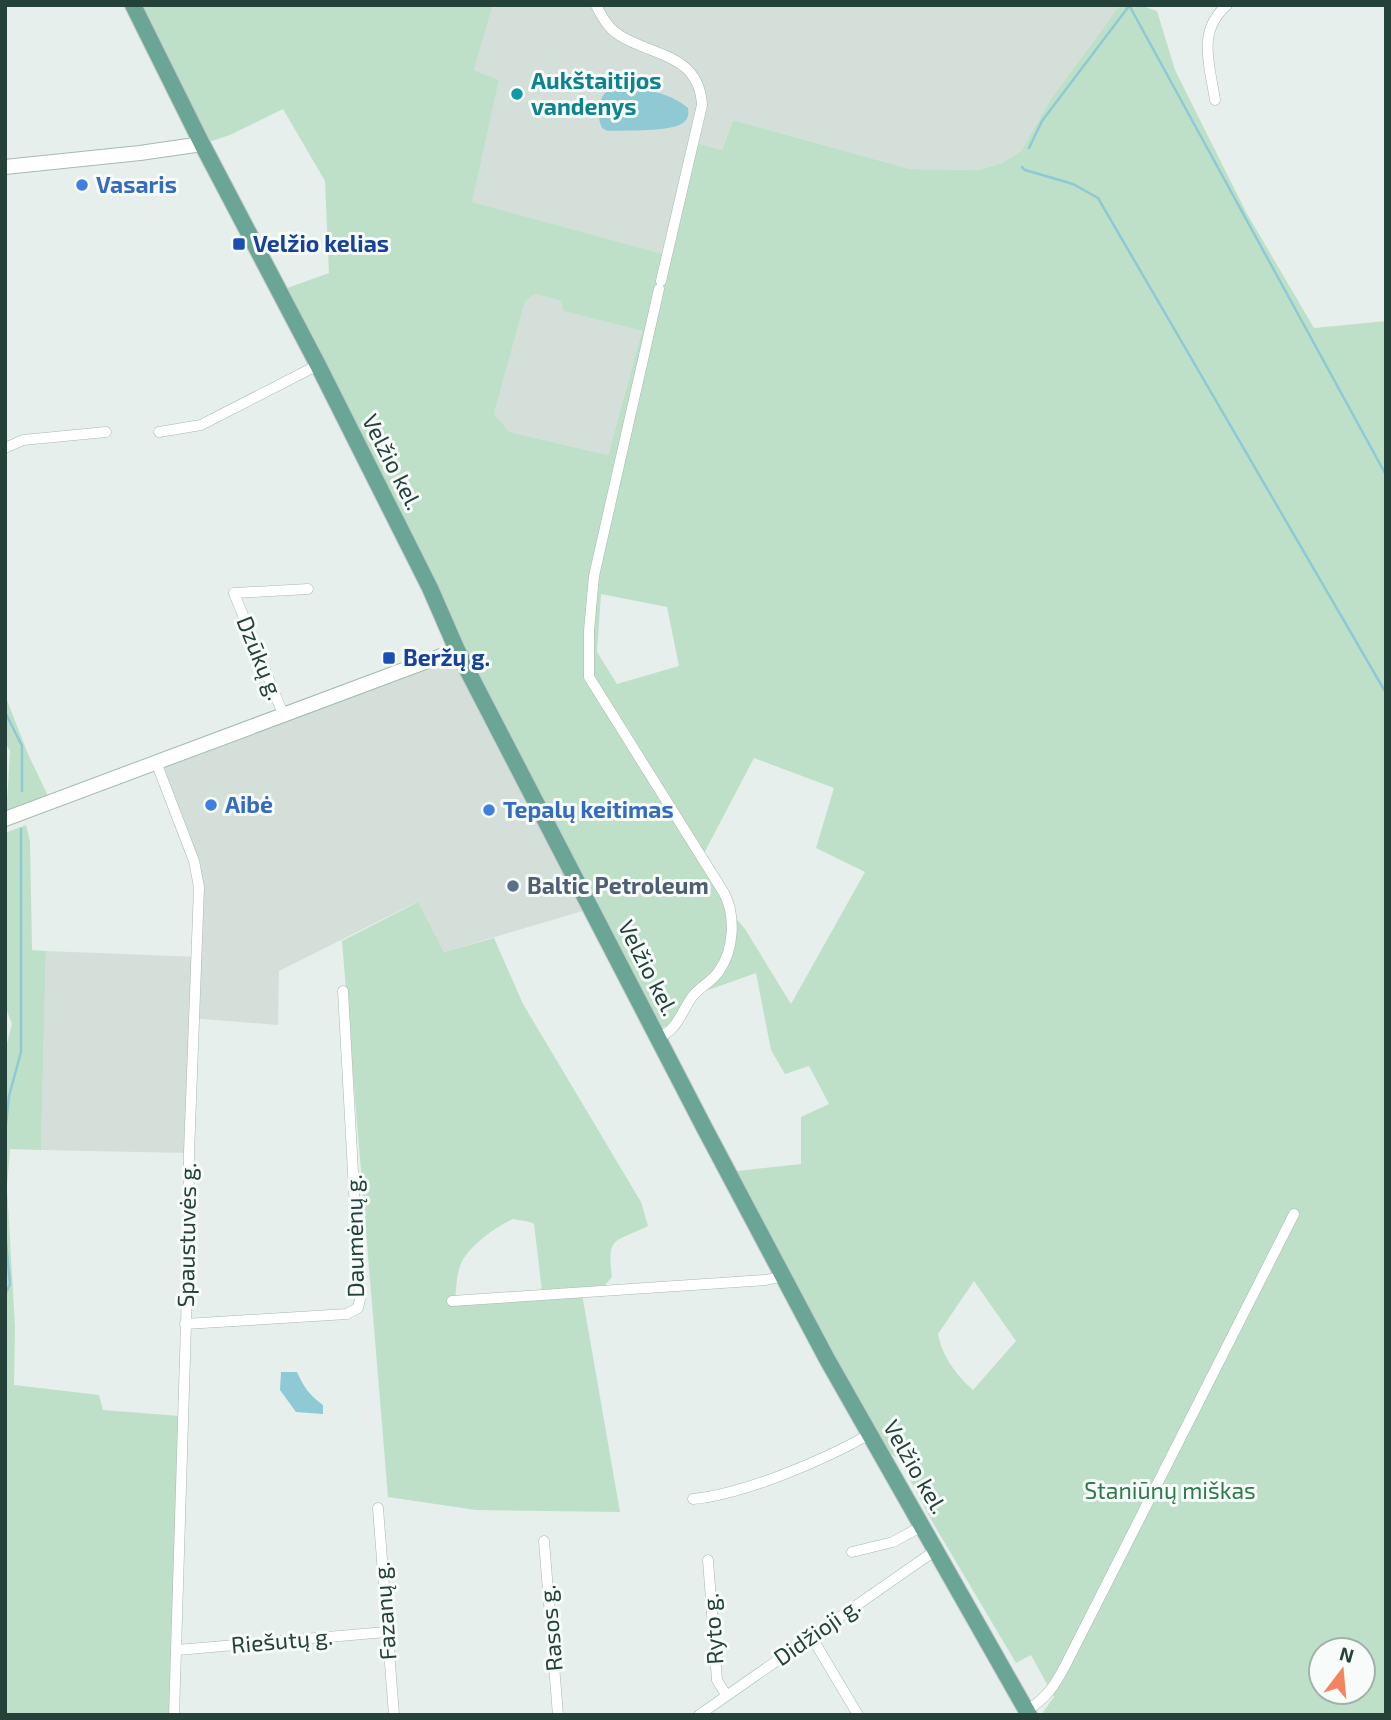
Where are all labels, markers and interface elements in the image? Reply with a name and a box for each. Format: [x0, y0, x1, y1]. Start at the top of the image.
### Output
place label: Aukštaitijos vandenys [531, 66, 662, 120]
marker: Aukštaitijos vandenys [509, 86, 525, 102]
place label: Vasaris [96, 170, 177, 198]
marker: Vasaris [74, 177, 90, 193]
place label: Velžio kelias [253, 229, 389, 257]
marker: Velžio kelias [231, 236, 247, 252]
street label: Velžio kel. [357, 409, 429, 514]
street label: Dzūkų g. [231, 612, 290, 704]
place label: Beržų g. [403, 643, 490, 671]
marker: Beržų g. [381, 650, 397, 666]
place label: Aibė [225, 790, 273, 818]
place label: Tepalų keitimas [503, 795, 674, 823]
marker: Aibė [203, 797, 219, 813]
marker: Tepalų keitimas [481, 802, 497, 818]
place label: Baltic Petroleum [527, 871, 709, 899]
marker: Baltic Petroleum [505, 878, 521, 894]
street label: Velžio kel. [613, 915, 685, 1020]
street label: Spaustuvės g. [171, 1162, 201, 1308]
street label: Daumėnų g. [339, 1174, 369, 1298]
street label: Velžio kel. [878, 1415, 954, 1518]
park label: Staniūnų miškas [1084, 1476, 1256, 1504]
street label: Fazanų g. [367, 1561, 401, 1661]
street label: Rasos g. [532, 1584, 568, 1672]
street label: Didžioji g. [768, 1591, 865, 1671]
street label: Ryto g. [696, 1592, 728, 1666]
street label: Riešutų g. [230, 1622, 334, 1658]
north arrow [1307, 1636, 1377, 1706]
text: N [1337, 1641, 1357, 1667]

